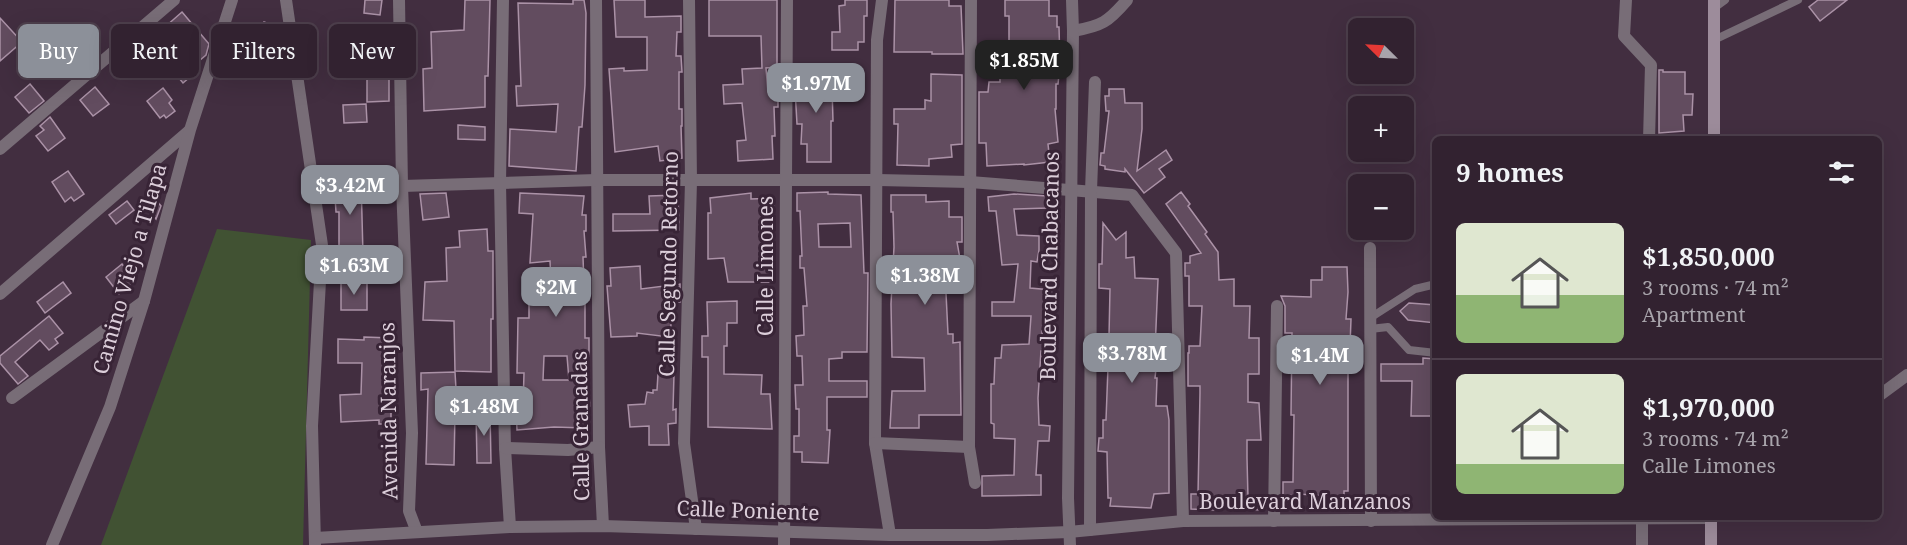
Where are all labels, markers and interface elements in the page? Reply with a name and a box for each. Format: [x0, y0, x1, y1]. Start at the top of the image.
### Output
north arrow [1348, 18, 1414, 84]
map controls [1348, 18, 1414, 240]
chip: Buy [18, 24, 99, 78]
chip: Rent [111, 24, 199, 78]
chip: Filters [211, 24, 317, 78]
chip: New [329, 24, 416, 78]
pin: $1.85M [975, 40, 1073, 91]
text: $1.85M [989, 46, 1059, 73]
pin: $1.97M [767, 63, 865, 114]
text: $1.97M [781, 69, 851, 96]
button: + [1348, 96, 1414, 162]
street label: Calle Segundo Retorno [652, 151, 684, 377]
street label: Boulevard Chabacanos [1033, 151, 1065, 381]
text: 9 homes [1456, 154, 1564, 190]
icon: filters [1825, 156, 1858, 189]
street label: Camino Viejo a Tilapa [85, 160, 173, 378]
pin: $3.42M [301, 165, 399, 216]
text: $3.42M [315, 171, 385, 198]
button: − [1348, 174, 1414, 240]
street label: Calle Limones [751, 196, 779, 336]
text: $1,850,000 [1642, 238, 1775, 274]
pin: $1.63M [305, 245, 403, 296]
icon: home [1504, 247, 1576, 319]
text: $1.63M [319, 251, 389, 278]
pin: $1.38M [876, 255, 974, 306]
text: $1.38M [890, 261, 960, 288]
pin: $2M [527, 267, 585, 318]
text: $2M [535, 273, 577, 300]
text: 3 rooms · 74 m² [1642, 274, 1789, 301]
text: Apartment [1642, 301, 1746, 328]
street label: Avenida Naranjos [372, 322, 404, 500]
pin: $3.78M [1083, 333, 1181, 384]
pin: $1.4M [1278, 335, 1362, 386]
text: $3.78M [1097, 339, 1167, 366]
text: $1.4M [1291, 341, 1349, 368]
street label: Calle Granadas [565, 351, 595, 501]
pin: $1.48M [435, 386, 533, 437]
text: $1,970,000 [1642, 389, 1775, 425]
text: $1.48M [449, 392, 519, 419]
icon: home [1504, 398, 1576, 470]
text: 3 rooms · 74 m² [1642, 425, 1789, 452]
text: Calle Limones [1642, 452, 1776, 479]
street label: Boulevard Manzanos [1199, 487, 1411, 515]
street label: Calle Poniente [676, 494, 820, 526]

